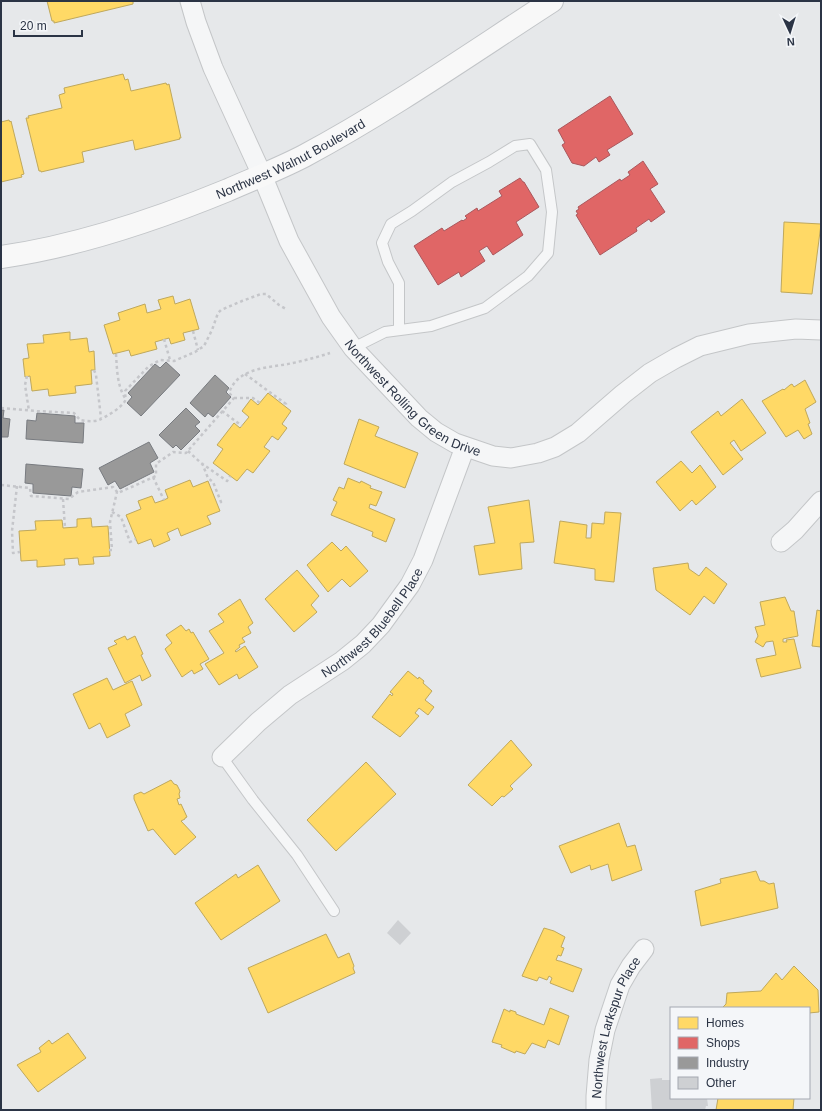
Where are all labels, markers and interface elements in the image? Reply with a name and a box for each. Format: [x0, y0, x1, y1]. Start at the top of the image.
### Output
scale bar [14, 12, 82, 38]
north arrow [770, 12, 810, 52]
text: 20 m [20, 19, 47, 33]
text: N [786, 36, 795, 48]
street label: Northwest Walnut Boulevard [214, 116, 368, 202]
street label: Northwest Rolling Green Drive [342, 337, 483, 459]
street label: Northwest Bluebell Place [318, 565, 426, 681]
street label: Northwest Larkspur Place [589, 953, 644, 1099]
legend [670, 1007, 810, 1099]
text: Homes [706, 1016, 744, 1030]
text: Shops [706, 1036, 740, 1050]
text: Industry [706, 1056, 749, 1070]
text: Other [706, 1076, 736, 1090]

